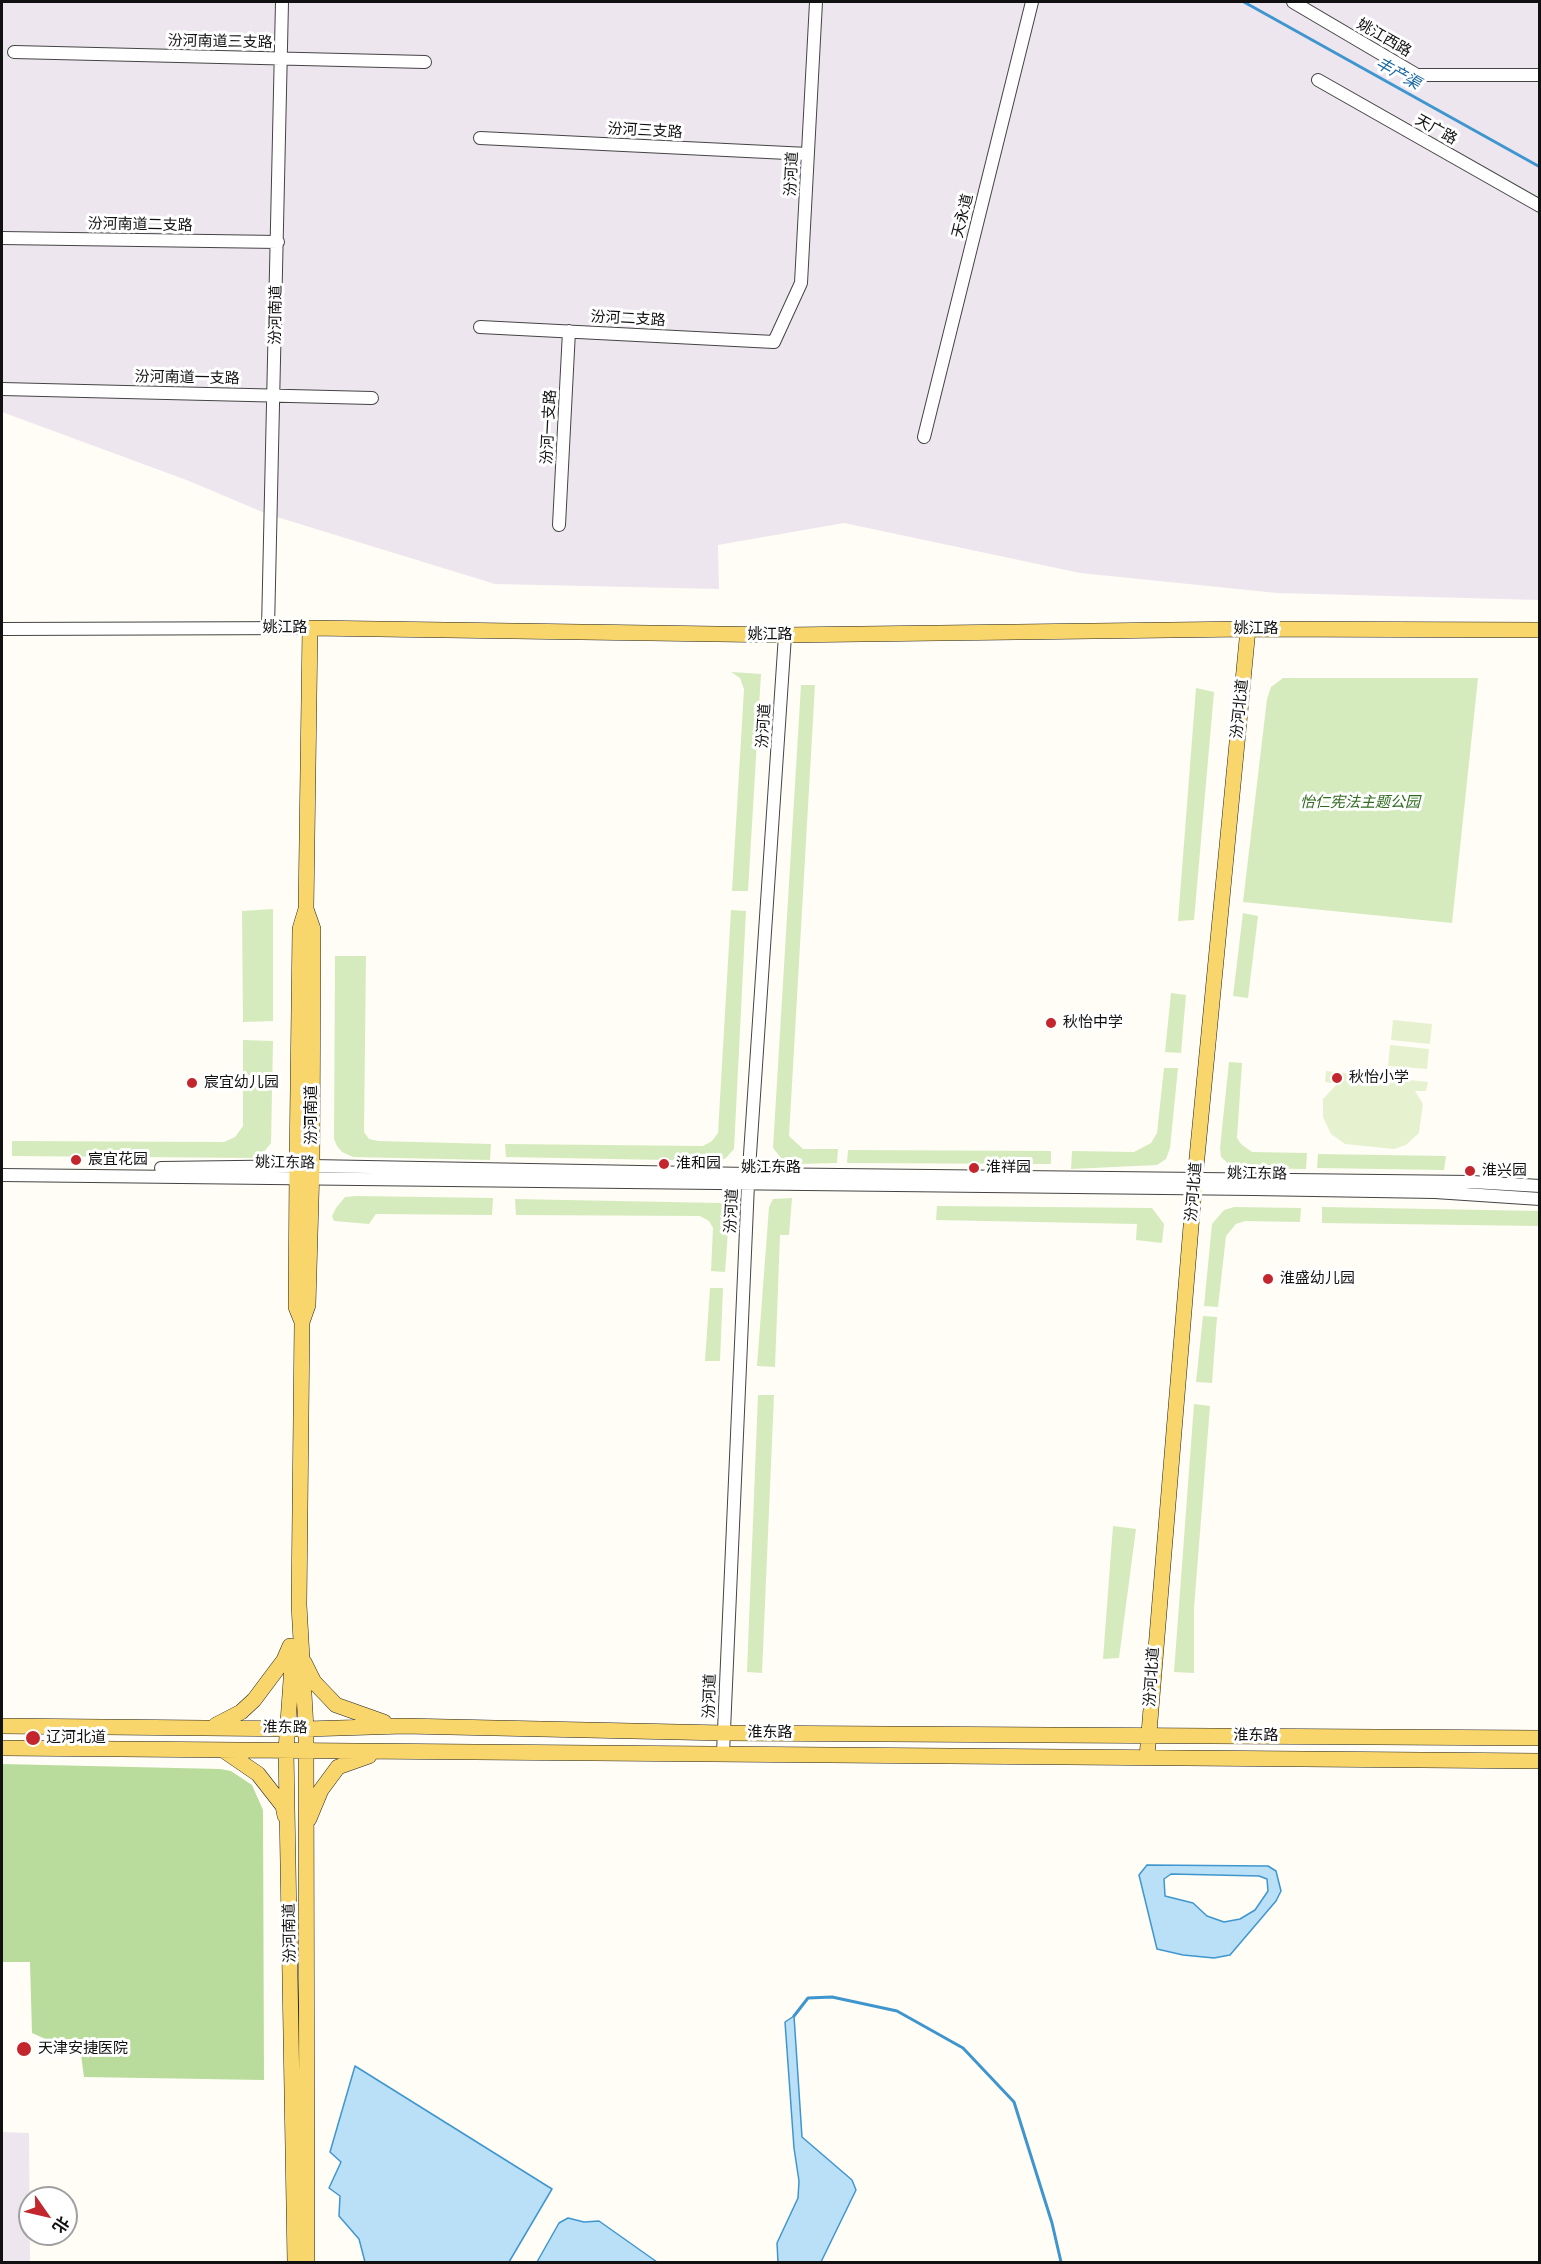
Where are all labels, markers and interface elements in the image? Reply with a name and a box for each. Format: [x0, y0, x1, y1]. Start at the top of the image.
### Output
street label: 姚江西路 [1354, 15, 1414, 61]
street label: 汾河南道三支路 [167, 32, 273, 52]
water label: 丰产渠 [1372, 54, 1424, 94]
street label: 天广路 [1412, 111, 1460, 149]
street label: 汾河三支路 [607, 120, 683, 142]
street label: 汾河道 [782, 151, 802, 197]
street label: 天永道 [949, 192, 977, 240]
street label: 汾河南道二支路 [87, 215, 193, 235]
street label: 汾河南道 [266, 285, 286, 345]
street label: 汾河二支路 [590, 308, 666, 330]
street label: 汾河南道一支路 [134, 368, 240, 388]
street label: 汾河一支路 [538, 389, 560, 465]
street label: 姚江路 [263, 619, 307, 637]
street label: 姚江路 [1234, 620, 1278, 638]
street label: 姚江路 [748, 626, 792, 644]
street label: 汾河北道 [1228, 678, 1252, 740]
street label: 汾河道 [753, 703, 775, 749]
park label: 怡仁宪法主题公园 [1300, 794, 1420, 812]
place label: 秋怡中学 [1063, 1014, 1123, 1032]
marker: 秋怡中学 [1044, 1016, 1058, 1030]
place label: 秋怡小学 [1349, 1069, 1409, 1087]
marker: 秋怡小学 [1330, 1071, 1344, 1085]
place label: 宸宜幼儿园 [204, 1074, 279, 1092]
marker: 宸宜幼儿园 [185, 1076, 199, 1090]
street label: 汾河南道 [303, 1085, 321, 1145]
place label: 宸宜花园 [88, 1151, 148, 1169]
marker: 宸宜花园 [69, 1153, 83, 1167]
street label: 姚江东路 [255, 1153, 315, 1173]
place label: 淮和园 [676, 1155, 721, 1173]
marker: 淮和园 [657, 1157, 671, 1171]
street label: 姚江东路 [741, 1159, 801, 1177]
place label: 淮祥园 [986, 1159, 1031, 1177]
marker: 淮祥园 [967, 1161, 981, 1175]
street label: 汾河北道 [1182, 1161, 1206, 1223]
place label: 淮兴园 [1482, 1162, 1527, 1180]
street label: 姚江东路 [1227, 1164, 1287, 1184]
marker: 淮兴园 [1463, 1164, 1477, 1178]
street label: 汾河道 [722, 1188, 742, 1234]
place label: 淮盛幼儿园 [1280, 1270, 1355, 1288]
marker: 淮盛幼儿园 [1261, 1272, 1275, 1286]
street label: 汾河北道 [1141, 1646, 1163, 1708]
street label: 汾河道 [700, 1673, 720, 1719]
street label: 淮东路 [262, 1719, 308, 1737]
street label: 淮东路 [748, 1724, 792, 1742]
street label: 淮东路 [1234, 1727, 1278, 1745]
marker: 辽河北道 [24, 1729, 42, 1747]
place label: 辽河北道 [46, 1729, 106, 1747]
street label: 汾河南道 [280, 1903, 300, 1963]
marker: 天津安捷医院 [15, 2040, 33, 2058]
place label: 天津安捷医院 [38, 2040, 128, 2058]
north arrow [18, 2186, 78, 2246]
text: 北 [49, 2213, 74, 2237]

